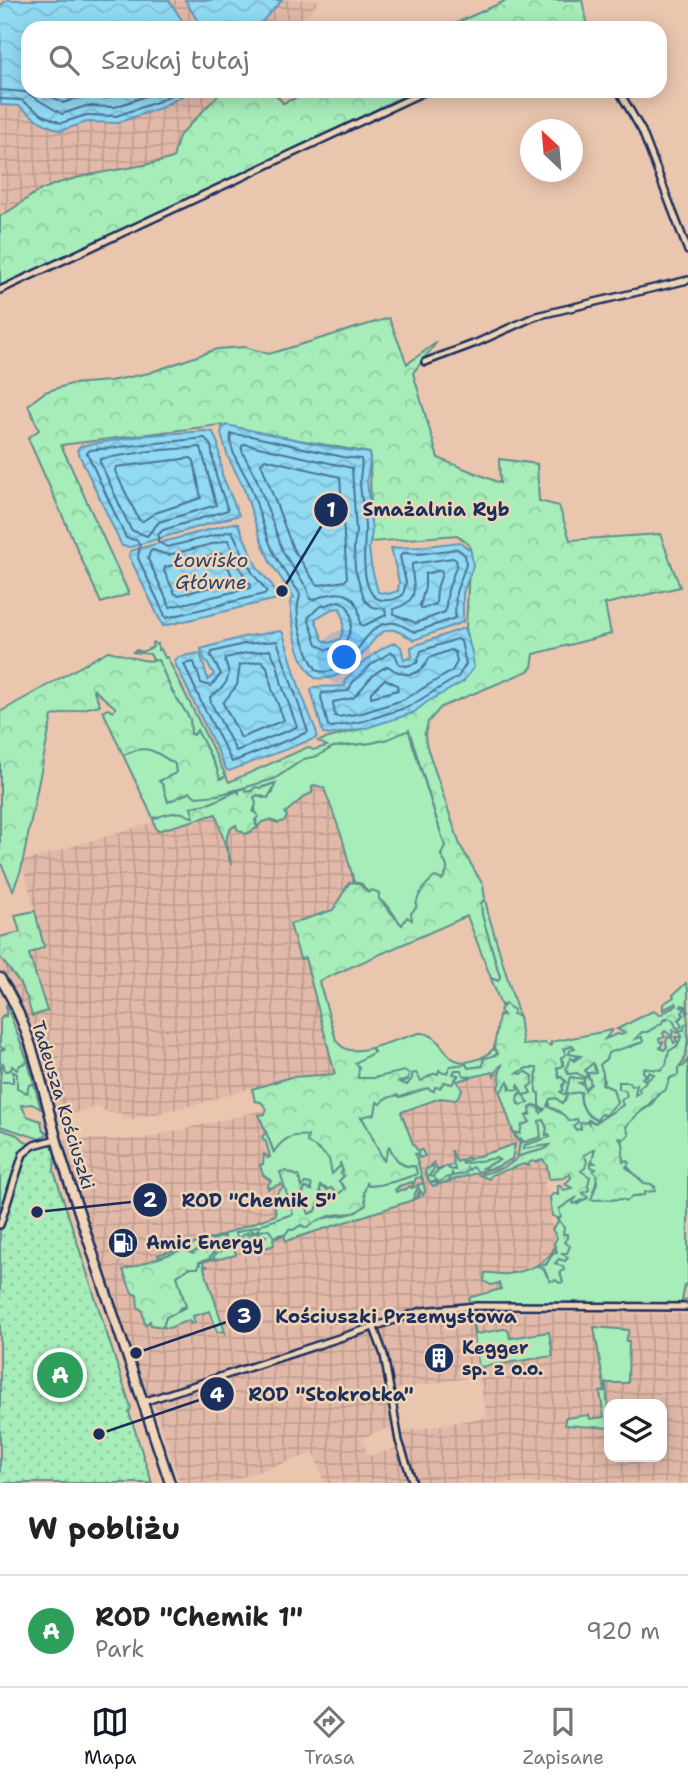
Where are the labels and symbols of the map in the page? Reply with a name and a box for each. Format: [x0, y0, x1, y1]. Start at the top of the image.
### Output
north arrow [520, 119, 583, 182]
callout: Smażalnia Ryb [314, 490, 524, 530]
text: 1 [326, 496, 336, 524]
text: Smażalnia Ryb [362, 497, 510, 522]
water label: Łowisko Główne [173, 548, 248, 595]
your location [327, 640, 361, 674]
street label: Tadeusza Kościuszki [26, 1018, 100, 1192]
callout: ROD "Chemik 5" [133, 1180, 351, 1220]
text: 2 [143, 1186, 158, 1214]
text: ROD "Chemik 5" [181, 1188, 337, 1213]
fuel station icon: Amic Energy [106, 1226, 140, 1260]
place label: Amic Energy [146, 1231, 263, 1255]
callout: Kościuszki Przemysłowa [226, 1296, 531, 1336]
text: 3 [237, 1302, 251, 1330]
text: Kościuszki Przemysłowa [275, 1304, 517, 1329]
place label: Kegger sp. z o.o. [462, 1336, 543, 1381]
building icon: Kegger sp. z o.o. [422, 1341, 456, 1375]
pin: A [37, 1349, 83, 1401]
callout: ROD "Stokrotka" [199, 1374, 428, 1414]
text: 4 [210, 1381, 225, 1409]
text: ROD "Stokrotka" [248, 1382, 414, 1407]

